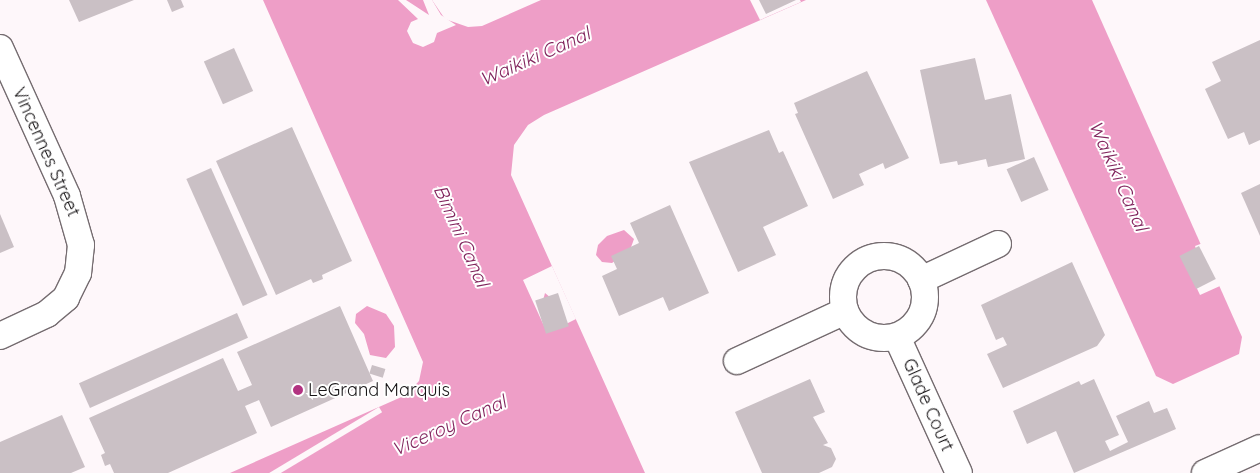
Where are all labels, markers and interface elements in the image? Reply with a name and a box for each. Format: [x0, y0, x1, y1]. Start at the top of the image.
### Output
water label: Waikiki Canal [476, 23, 594, 91]
street label: Vincennes Street [8, 84, 84, 220]
water label: Waikiki Canal [1084, 117, 1152, 235]
water label: Bimini Canal [428, 182, 494, 290]
street label: Glade Court [898, 355, 958, 455]
place label: LeGrand Marquis [308, 379, 450, 401]
marker: LeGrand Marquis [292, 384, 304, 396]
water label: Viceroy Canal [388, 391, 510, 461]

